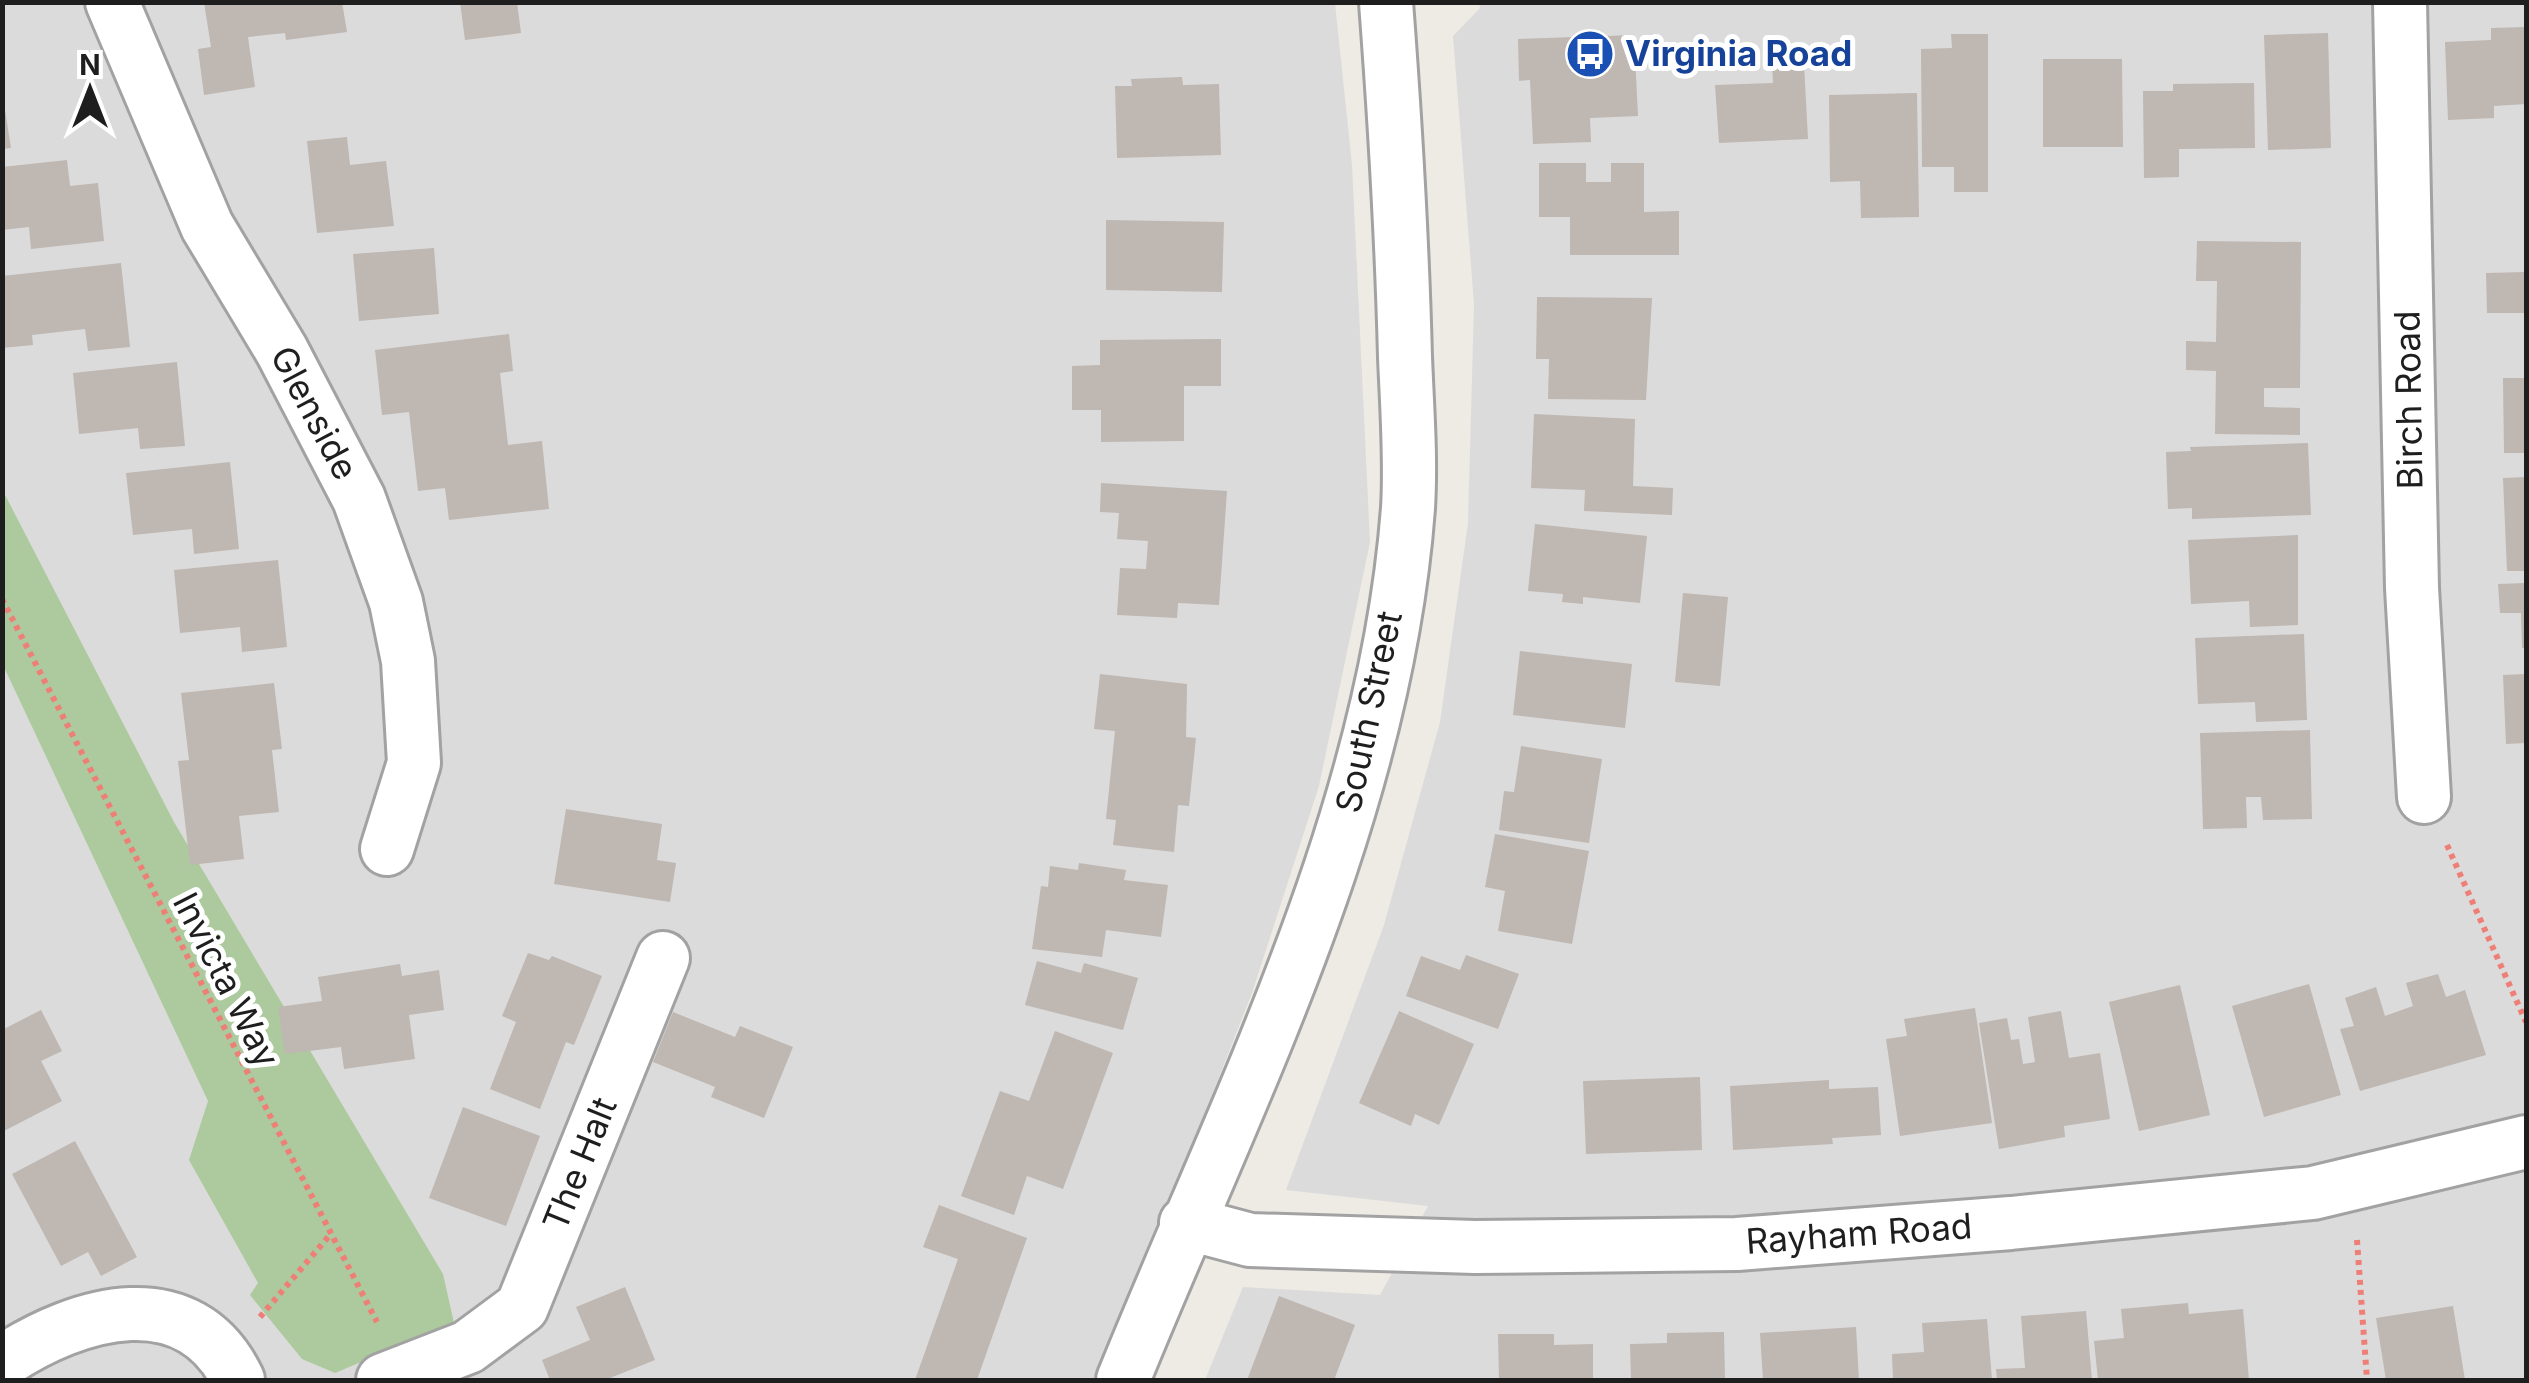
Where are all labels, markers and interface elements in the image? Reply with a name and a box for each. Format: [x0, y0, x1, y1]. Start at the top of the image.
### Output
bus stop icon: Virginia Road [1564, 28, 1616, 80]
place label: Virginia Road [1625, 32, 1852, 74]
north arrow [40, 40, 140, 140]
text: N [79, 48, 101, 82]
street label: Birch Road [2385, 310, 2431, 490]
street label: Glenside [262, 339, 367, 486]
street label: South Street [1326, 607, 1410, 816]
street label: Invicta Way [165, 885, 289, 1074]
street label: The Halt [533, 1091, 625, 1236]
street label: Rayham Road [1744, 1204, 1973, 1262]

